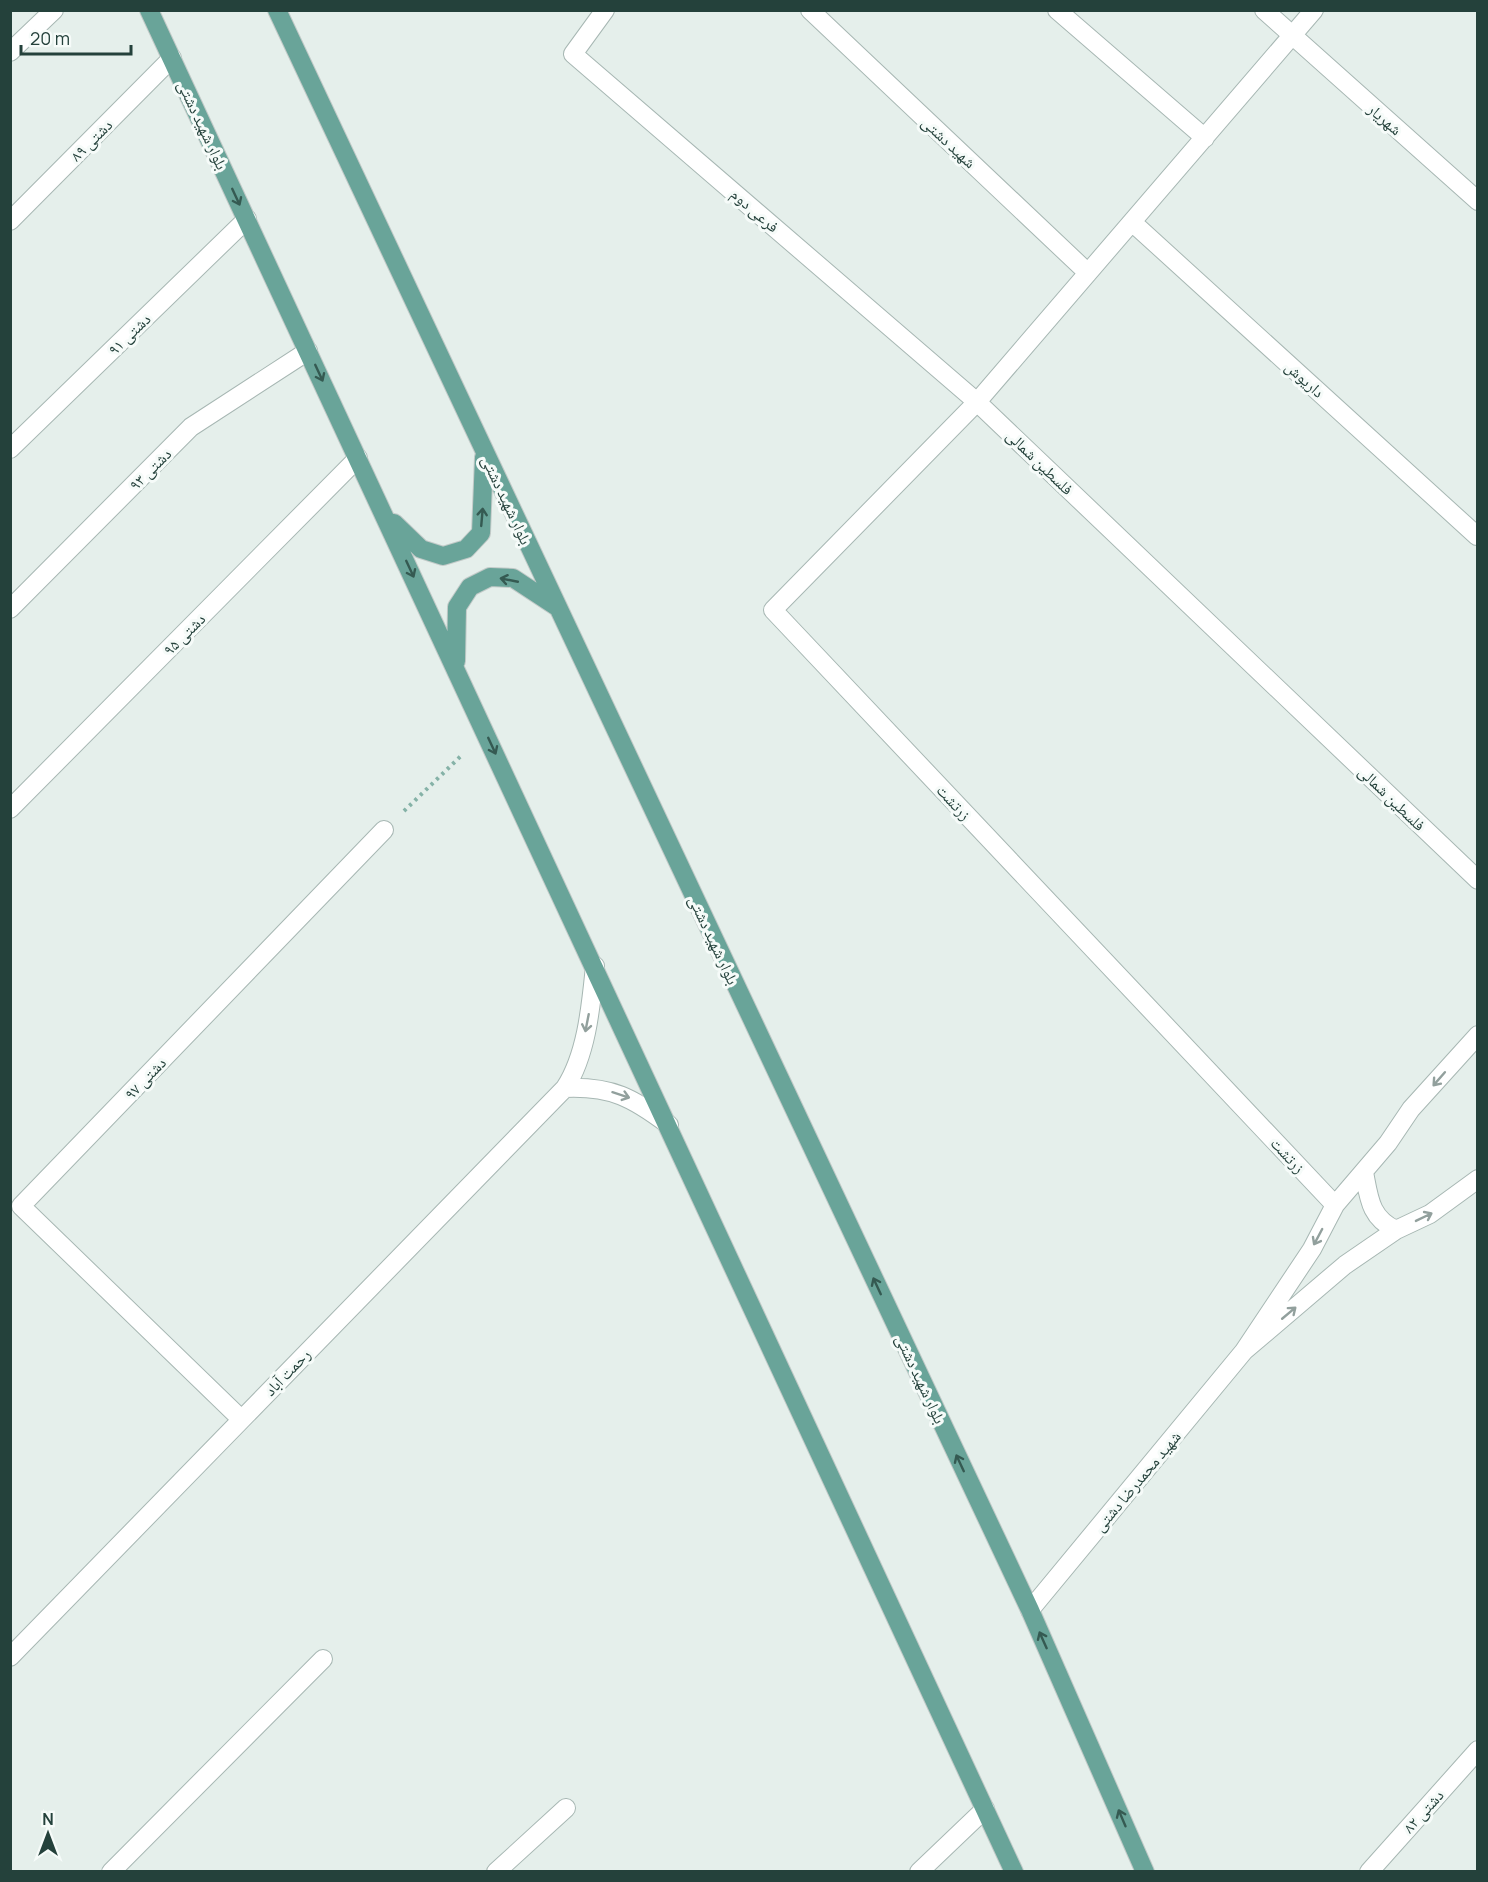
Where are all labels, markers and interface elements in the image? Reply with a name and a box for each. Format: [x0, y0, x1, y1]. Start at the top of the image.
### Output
scale bar [21, 18, 130, 56]
text: 20 m [30, 26, 70, 50]
street label: بلوار شهید دشتی [173, 77, 233, 173]
street label: شهریار [1362, 97, 1407, 140]
street label: شهید دشتی [917, 111, 981, 173]
street label: دشتی ۸۹ [65, 114, 117, 166]
street label: فرعی دوم [726, 183, 784, 237]
one-way arrow [231, 187, 243, 205]
street label: دشتی ۹۱ [103, 308, 155, 360]
street label: داریوش [1281, 356, 1329, 402]
one-way arrow [313, 364, 325, 382]
street label: فلسطین شمالی [1002, 424, 1078, 500]
street label: دشتی ۹۳ [124, 443, 176, 495]
street label: بلوار شهید دشتی [477, 452, 537, 548]
one-way arrow [477, 507, 488, 527]
one-way arrow [404, 560, 416, 578]
one-way arrow [500, 574, 519, 585]
street label: دشتی ۹۵ [158, 608, 210, 660]
one-way arrow [487, 737, 499, 755]
street label: فلسطین شمالی [1354, 760, 1430, 836]
street label: زرتشت [932, 779, 976, 825]
street label: بلوار شهید دشتی [684, 892, 744, 988]
one-way arrow [581, 1013, 592, 1033]
street label: دشتی ۹۷ [119, 1052, 171, 1104]
one-way arrow [1432, 1071, 1445, 1087]
one-way arrow [611, 1090, 630, 1101]
street label: زرتشت [1266, 1132, 1310, 1178]
one-way arrow [1414, 1211, 1432, 1222]
one-way arrow [1312, 1228, 1324, 1245]
one-way arrow [871, 1278, 883, 1296]
one-way arrow [1281, 1307, 1297, 1320]
street label: بلوار شهید دشتی [891, 1331, 951, 1427]
street label: رحمت آباد [259, 1343, 315, 1401]
street label: شهید محمدرضا دشتی [1088, 1426, 1186, 1536]
one-way arrow [954, 1454, 966, 1472]
one-way arrow [1036, 1631, 1048, 1649]
street label: دشتی ۸۲ [1398, 1785, 1448, 1837]
north arrow [18, 1804, 78, 1864]
text: N [42, 1808, 54, 1830]
one-way arrow [1116, 1809, 1127, 1827]

